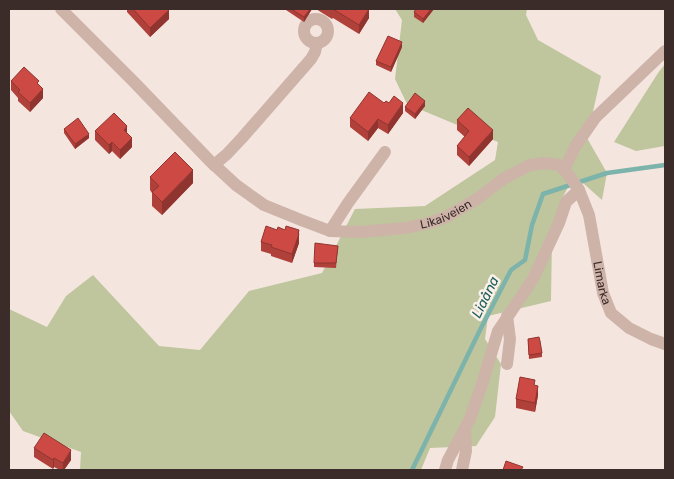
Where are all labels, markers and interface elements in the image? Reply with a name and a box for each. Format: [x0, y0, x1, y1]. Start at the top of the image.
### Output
street label: Likaiveien [419, 197, 474, 232]
street label: Limarka [590, 260, 614, 307]
water label: Liaåna [468, 274, 503, 321]

